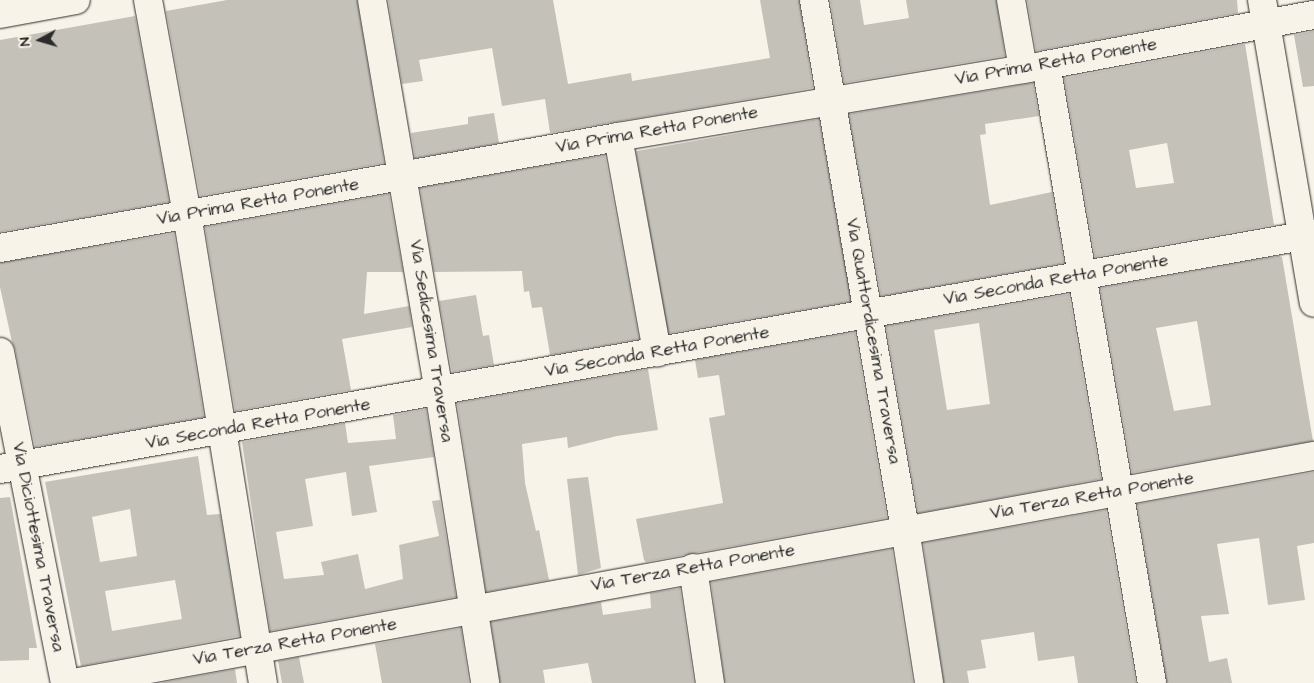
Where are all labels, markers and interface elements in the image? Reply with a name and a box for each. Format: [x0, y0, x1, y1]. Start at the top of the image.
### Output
north arrow [15, 15, 65, 65]
street label: Via Prima Retta Ponente [953, 34, 1159, 90]
text: N [15, 36, 35, 47]
street label: Via Prima Retta Ponente [554, 102, 760, 158]
street label: Via Prima Retta Ponente [155, 174, 361, 230]
street label: Via Quattordicesima Traversa [841, 217, 905, 465]
street label: Via Sedicesima Traversa [404, 238, 458, 444]
street label: Via Seconda Retta Ponente [942, 250, 1170, 310]
street label: Via Seconda Retta Ponente [543, 322, 771, 382]
street label: Via Seconda Retta Ponente [144, 394, 372, 454]
street label: Via Diciottesima Traversa [7, 440, 69, 654]
street label: Via Terza Retta Ponente [988, 467, 1196, 525]
street label: Via Terza Retta Ponente [589, 539, 797, 597]
street label: Via Terza Retta Ponente [191, 613, 399, 671]

